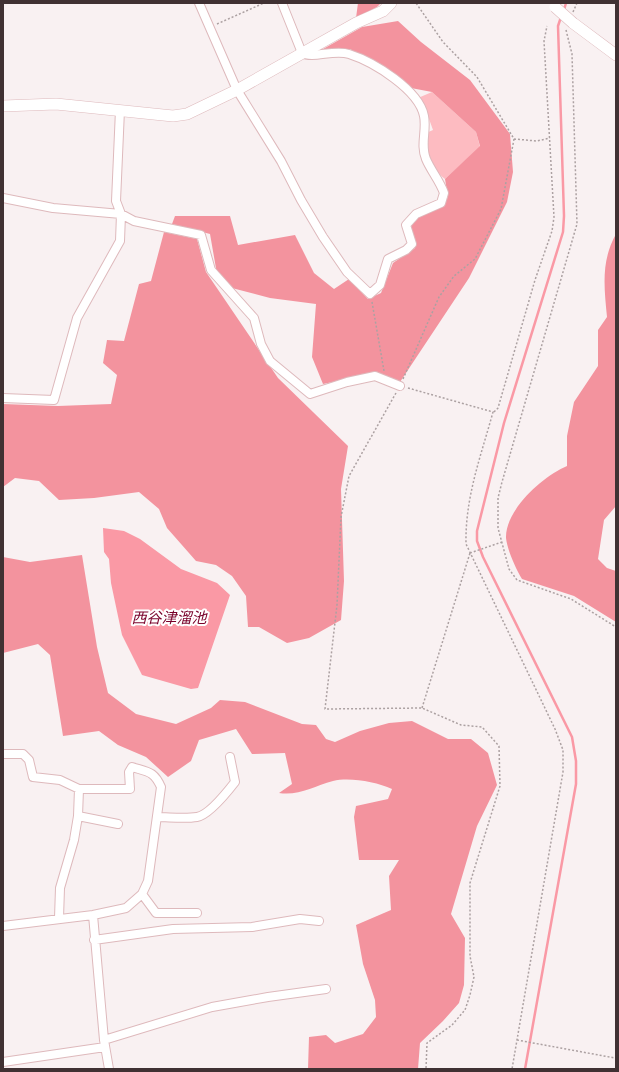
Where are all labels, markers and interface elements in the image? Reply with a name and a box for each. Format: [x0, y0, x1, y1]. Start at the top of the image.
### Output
water label: 西谷津溜池 [131, 609, 208, 627]

